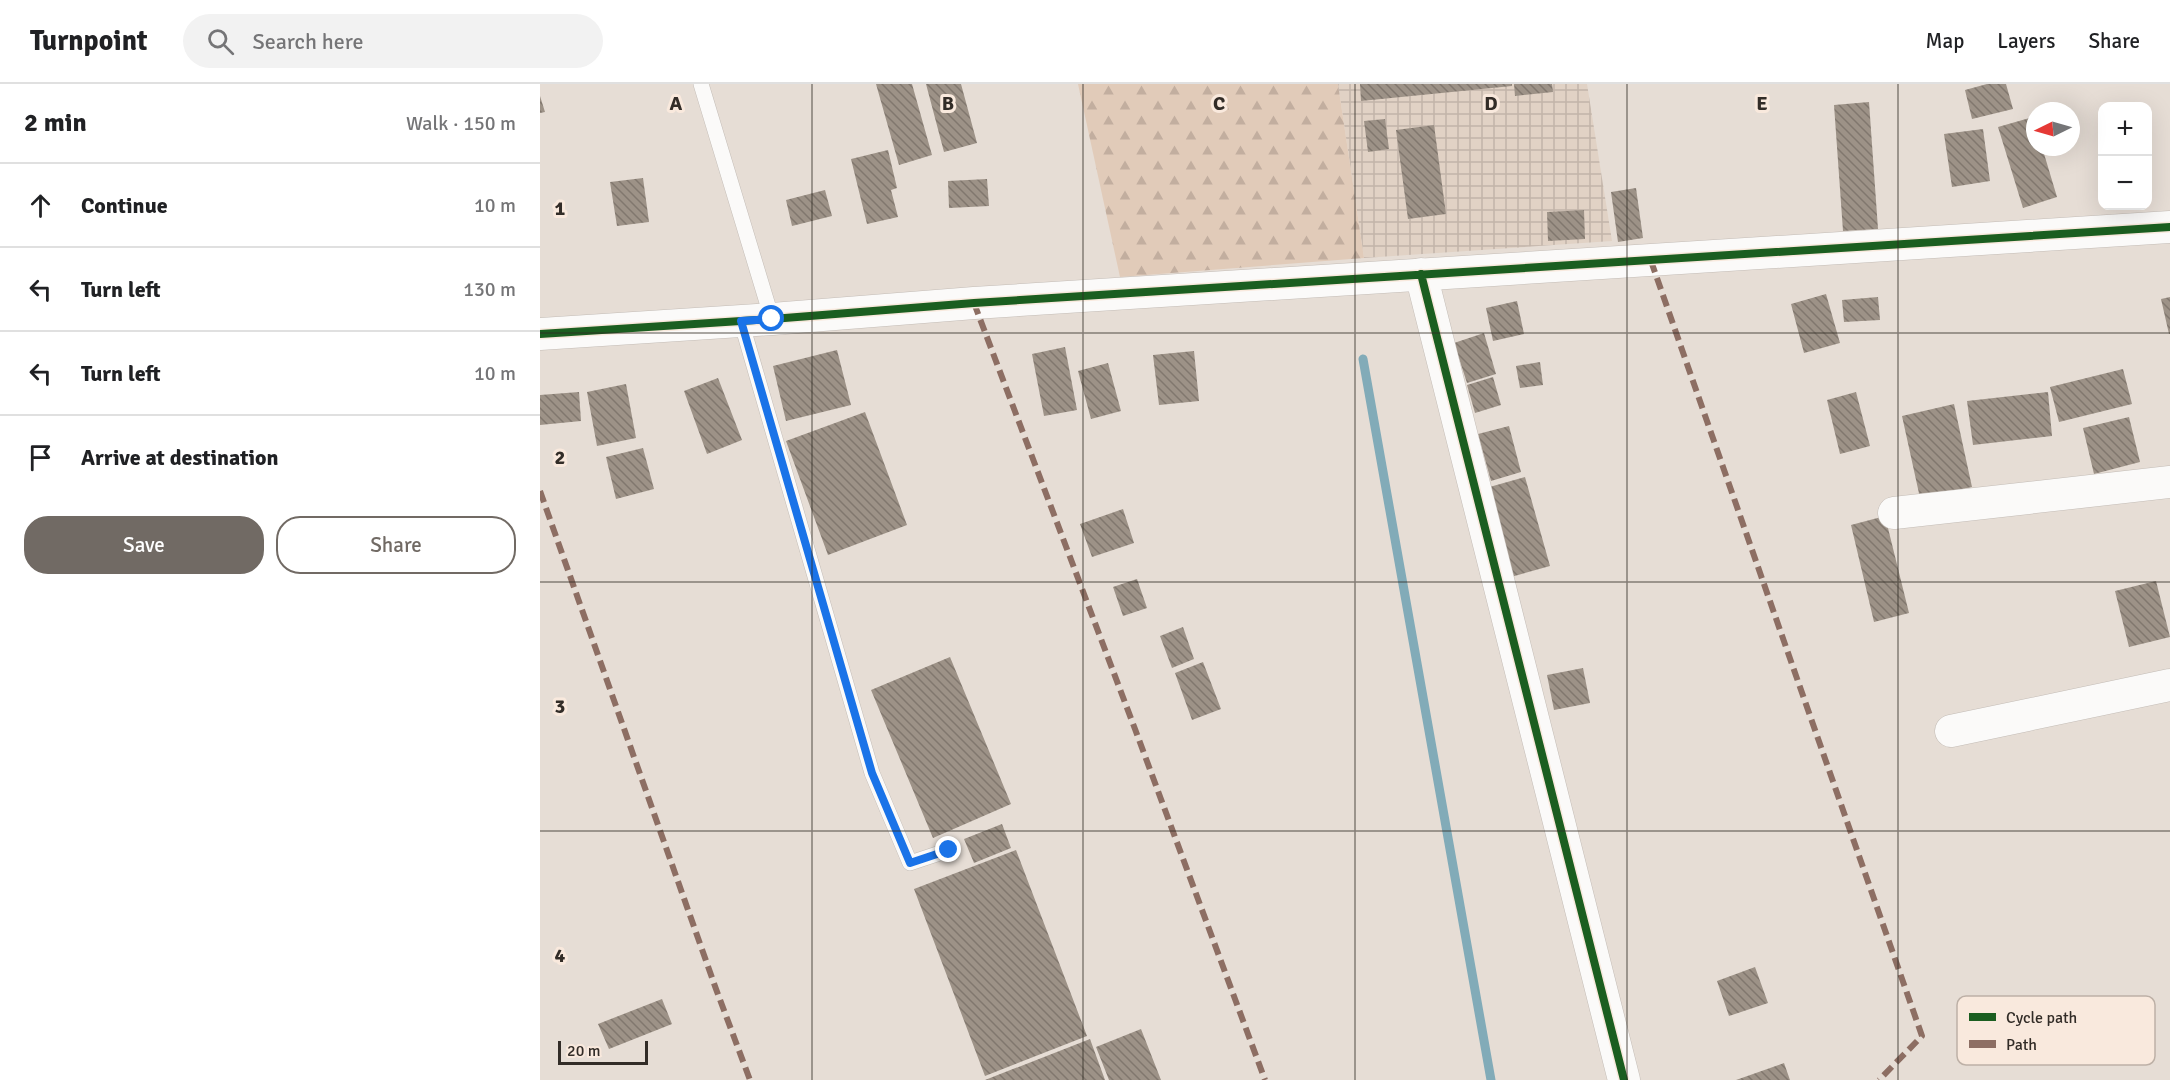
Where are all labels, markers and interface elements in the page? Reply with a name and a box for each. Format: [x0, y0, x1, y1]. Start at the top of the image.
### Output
search box [183, 14, 603, 68]
text: Turnpoint [30, 24, 147, 58]
icon: search [204, 25, 237, 58]
text: Search here [252, 28, 363, 55]
text: Map [1926, 28, 1964, 54]
text: Layers [1997, 28, 2055, 54]
text: Share [2088, 28, 2140, 54]
text: A [670, 91, 683, 116]
text: B [942, 91, 954, 116]
text: C [1213, 91, 1225, 116]
text: D [1484, 91, 1498, 116]
text: E [1756, 91, 1768, 116]
north arrow [2026, 102, 2080, 156]
map controls [2098, 102, 2152, 210]
button: + [2098, 102, 2152, 156]
text: 2 min [24, 107, 87, 139]
text: Walk · 150 m [406, 111, 516, 136]
button: − [2098, 156, 2152, 210]
icon: ahead [24, 189, 57, 222]
text: Continue [81, 192, 168, 219]
text: 10 m [474, 193, 516, 218]
text: 1 [555, 196, 566, 221]
icon: left [24, 273, 57, 306]
text: Turn left [81, 276, 161, 303]
text: 130 m [463, 277, 516, 302]
route start [758, 305, 784, 331]
icon: left [24, 357, 57, 390]
text: Turn left [81, 360, 161, 387]
text: 10 m [474, 361, 516, 386]
icon: arrive [24, 441, 57, 474]
text: Arrive at destination [81, 444, 278, 471]
text: 2 [555, 445, 565, 470]
button: Save [24, 516, 264, 574]
button: Share [276, 516, 516, 574]
text: 3 [555, 694, 565, 719]
route end [935, 836, 961, 862]
text: 4 [555, 943, 566, 968]
legend [1957, 996, 2155, 1065]
text: Cycle path [2006, 1008, 2077, 1028]
text: Path [2006, 1035, 2037, 1055]
scale bar [558, 1038, 648, 1066]
text: 20 m [567, 1041, 601, 1061]

